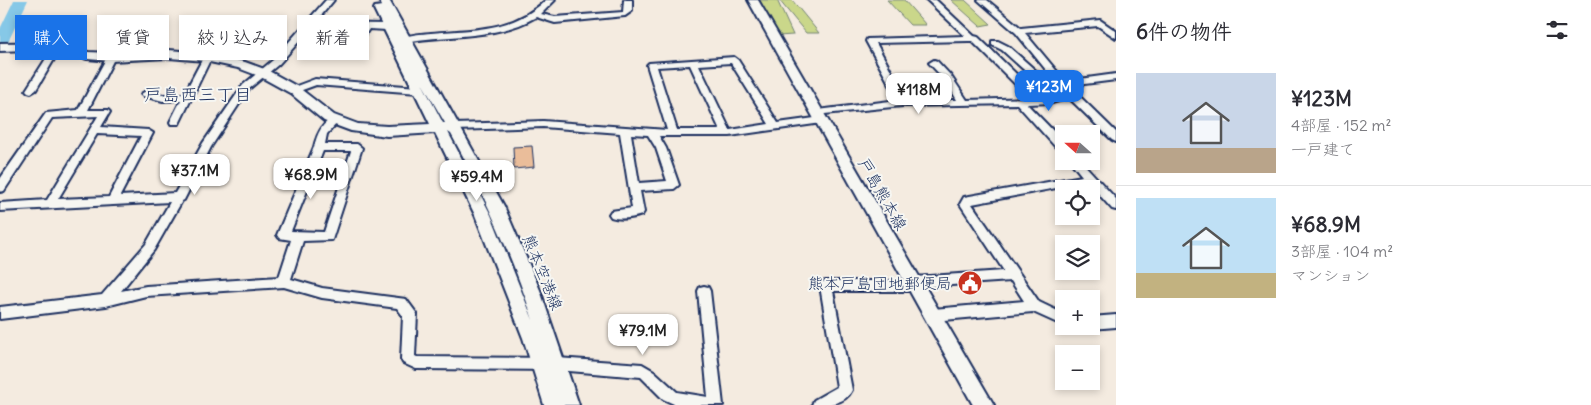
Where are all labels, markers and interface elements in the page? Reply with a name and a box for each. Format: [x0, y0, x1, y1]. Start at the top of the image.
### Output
chip: 購入 [15, 15, 87, 60]
chip: 賃貸 [97, 15, 169, 60]
chip: 絞り込み [179, 15, 287, 60]
chip: 新着 [297, 15, 369, 60]
icon: filters [1543, 16, 1571, 44]
text: 6件の物件 [1136, 18, 1232, 45]
pin: ¥123M [1014, 70, 1084, 112]
pin: ¥118M [884, 72, 954, 115]
text: ¥123M [1026, 76, 1072, 96]
text: ¥118M [897, 79, 941, 99]
district label: 戸島西三丁目 [144, 83, 252, 106]
text: ¥123M [1291, 85, 1352, 112]
icon: home [1176, 93, 1236, 153]
text: 4部屋 · 152 m² [1291, 115, 1392, 135]
north arrow [1055, 125, 1100, 170]
map controls [1055, 125, 1100, 390]
text: 一戸建て [1291, 139, 1355, 159]
pin: ¥37.1M [154, 154, 236, 196]
street label: 戸島熊本線 [854, 154, 912, 234]
pin: ¥68.9M [270, 158, 352, 200]
text: ¥37.1M [171, 160, 219, 180]
pin: ¥59.4M [436, 160, 518, 202]
text: ¥68.9M [284, 164, 338, 184]
text: ¥59.4M [451, 166, 503, 186]
button: locate [1055, 180, 1100, 225]
text: ¥68.9M [1291, 211, 1361, 238]
icon: home [1176, 218, 1236, 278]
street label: 熊本空港線 [519, 231, 567, 313]
button: layers [1055, 235, 1100, 280]
text: 3部屋 · 104 m² [1291, 241, 1393, 261]
text: マンション [1291, 265, 1370, 285]
public building icon: 熊本戸島団地郵便局 [957, 270, 983, 296]
place label: 熊本戸島団地郵便局 [808, 273, 952, 293]
button: + [1055, 290, 1100, 335]
pin: ¥79.1M [602, 314, 684, 356]
text: ¥79.1M [619, 320, 667, 340]
button: − [1055, 345, 1100, 390]

